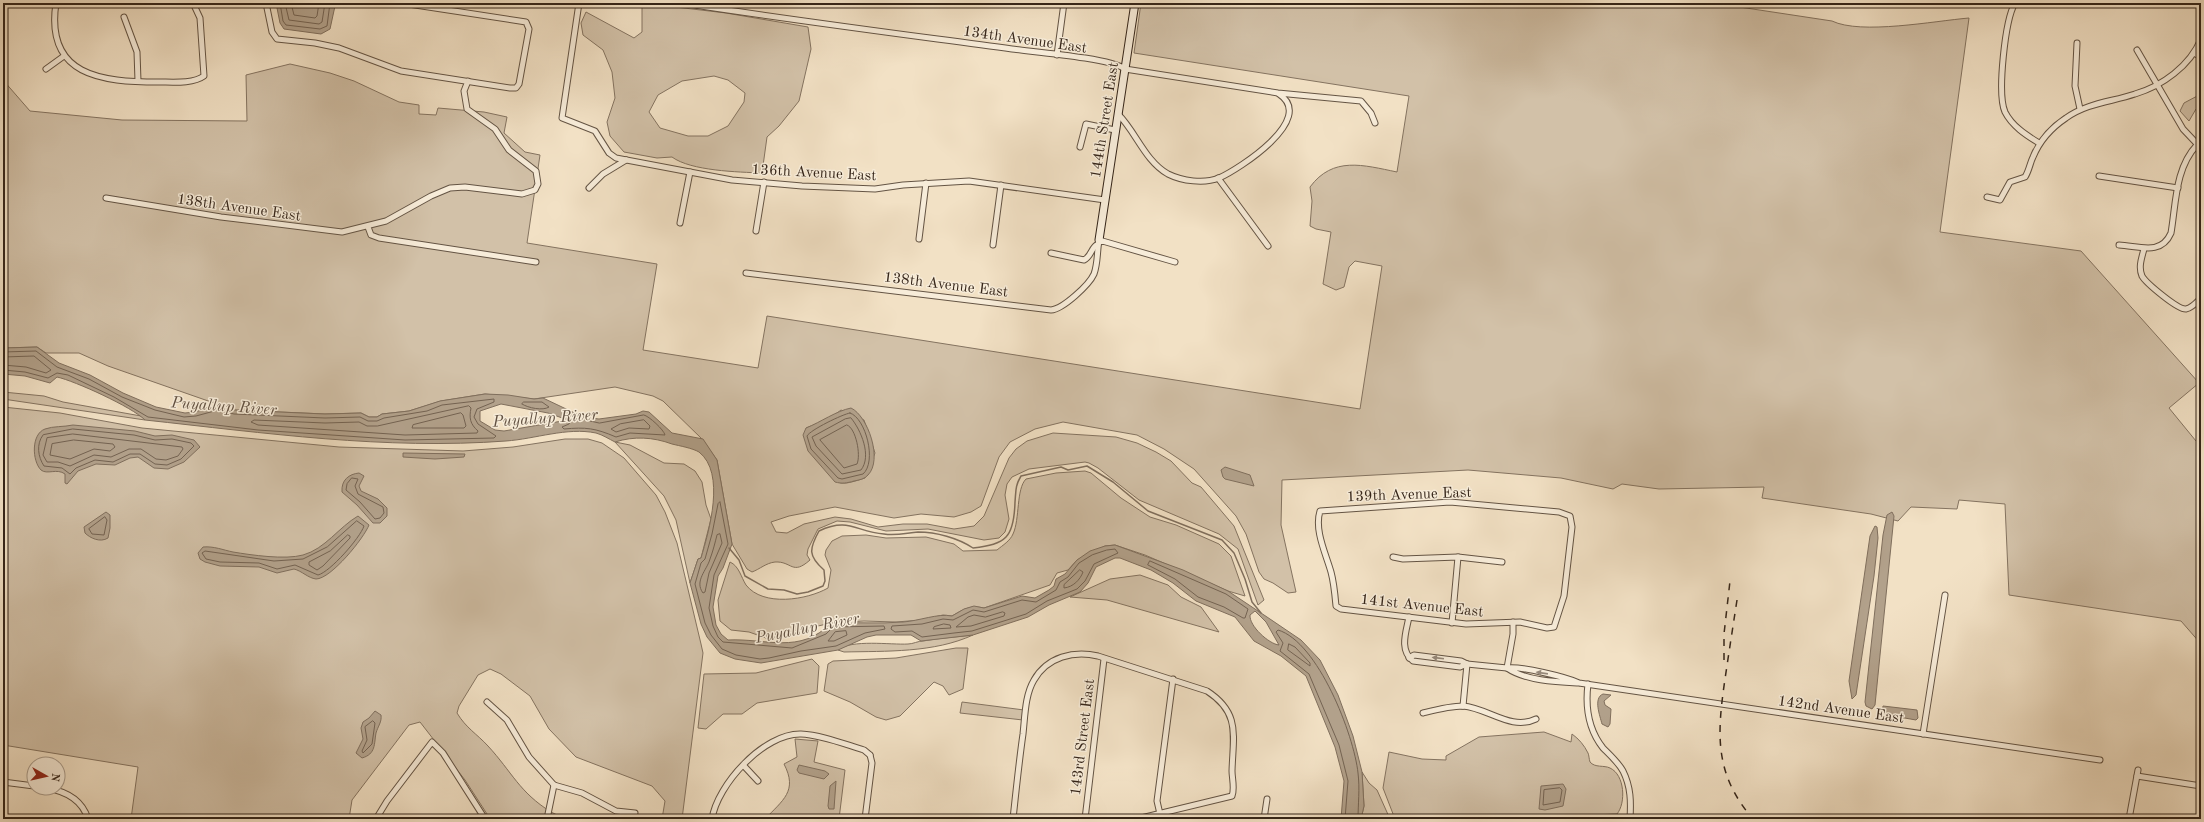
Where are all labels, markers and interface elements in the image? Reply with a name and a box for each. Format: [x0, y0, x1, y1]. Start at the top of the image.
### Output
street label: 134th Avenue East [962, 24, 1088, 57]
street label: 144th Street East [1089, 61, 1122, 179]
street label: 136th Avenue East [751, 163, 877, 184]
street label: 138th Avenue East [176, 192, 302, 225]
street label: 138th Avenue East [883, 270, 1009, 301]
water label: Puyallup River [170, 395, 278, 419]
water label: Puyallup River [491, 407, 600, 431]
street label: 139th Avenue East [1346, 486, 1472, 505]
street label: 141st Avenue East [1360, 593, 1484, 620]
water label: Puyallup River [753, 611, 862, 647]
one-way arrow [1432, 655, 1444, 661]
one-way arrow [1536, 670, 1548, 676]
street label: 143rd Street East [1069, 678, 1098, 797]
street label: 142nd Avenue East [1777, 694, 1905, 727]
north arrow [26, 756, 66, 796]
text: N [48, 772, 60, 783]

